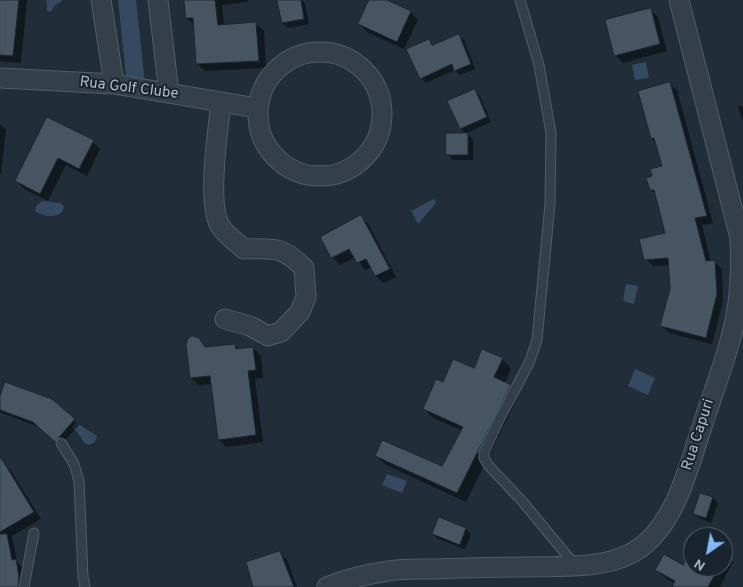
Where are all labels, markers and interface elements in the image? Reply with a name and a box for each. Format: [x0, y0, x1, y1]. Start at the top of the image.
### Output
street label: Rua Golf Clube [78, 74, 180, 104]
street label: Rua Capuri [679, 397, 719, 473]
north arrow [683, 527, 733, 577]
text: N [691, 554, 709, 574]

